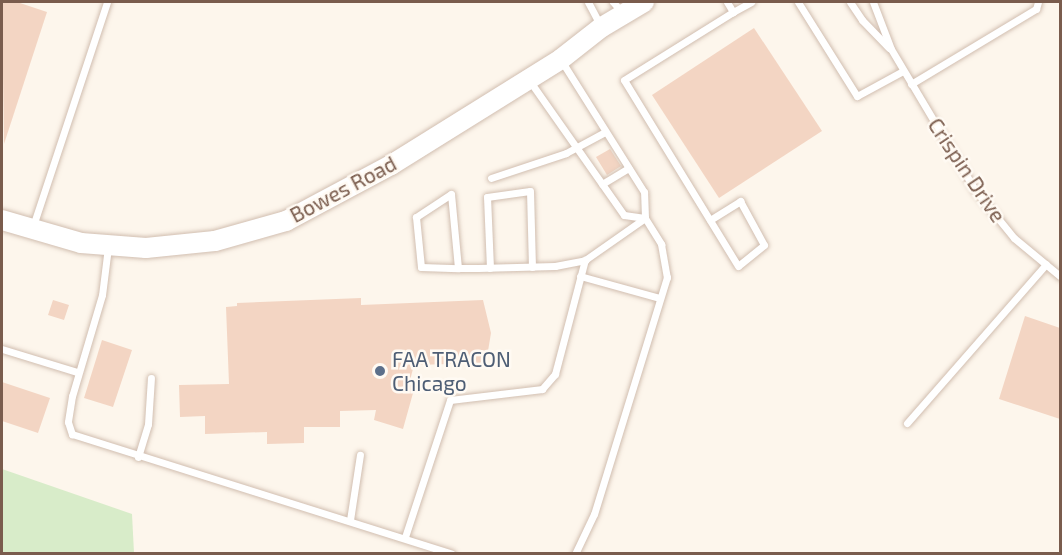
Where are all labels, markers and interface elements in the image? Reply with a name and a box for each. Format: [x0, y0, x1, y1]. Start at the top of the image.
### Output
street label: Crispin Drive [923, 113, 1011, 227]
street label: Bowes Road [285, 150, 401, 228]
place label: FAA TRACON Chicago [392, 346, 512, 396]
marker: FAA TRACON Chicago [373, 364, 387, 378]

